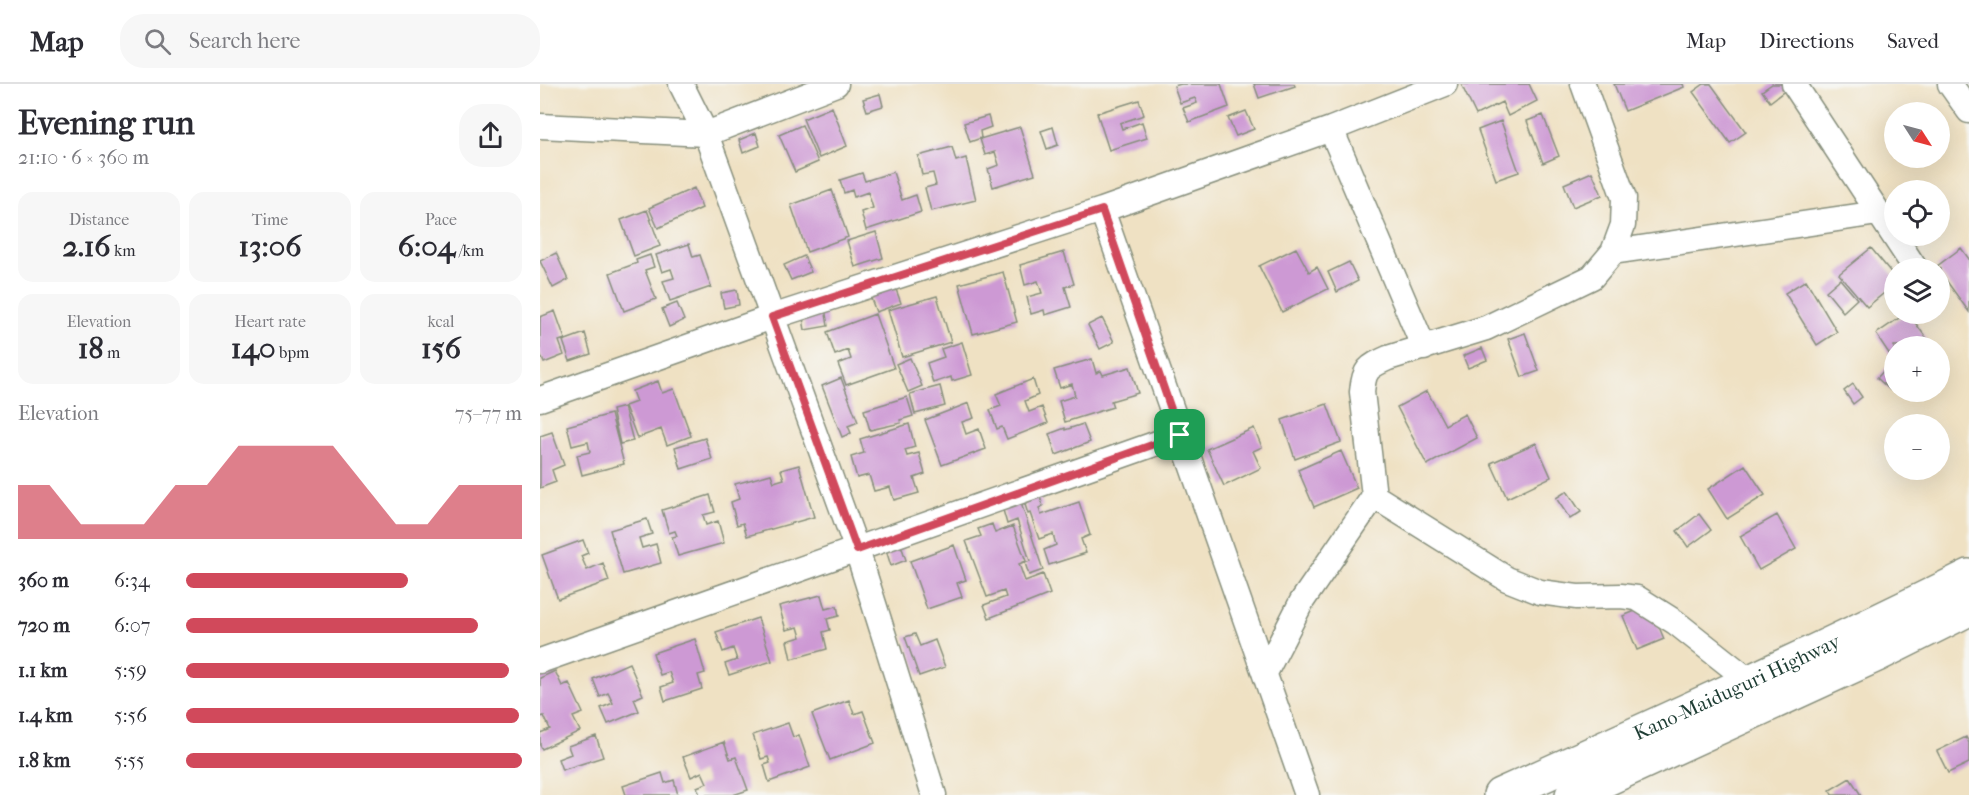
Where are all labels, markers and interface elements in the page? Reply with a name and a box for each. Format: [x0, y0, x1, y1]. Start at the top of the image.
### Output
search box [120, 14, 540, 68]
text: Map [30, 25, 84, 58]
icon: search [141, 25, 174, 58]
text: Search here [189, 28, 300, 54]
text: Map [1686, 29, 1726, 53]
text: Directions [1759, 29, 1854, 53]
text: Saved [1887, 29, 1939, 53]
north arrow [1884, 102, 1950, 168]
map controls [1884, 102, 1950, 480]
text: Evening run [18, 104, 195, 143]
button: share [459, 104, 522, 167]
text: 21:10 · 6 × 360 m [18, 146, 149, 169]
button: locate [1884, 180, 1950, 246]
text: Distance [69, 210, 129, 229]
text: Time [252, 210, 288, 229]
text: Pace [425, 210, 457, 229]
text: 2.16 [62, 229, 111, 264]
text: 13:06 [238, 229, 302, 264]
text: 6:04 [398, 229, 455, 264]
text: km [111, 241, 136, 260]
text: /km [455, 241, 484, 260]
button: layers [1884, 258, 1950, 324]
text: Elevation [67, 312, 131, 331]
text: Heart rate [234, 312, 306, 331]
text: kcal [428, 312, 454, 331]
text: 18 [78, 331, 104, 366]
text: 140 [231, 331, 276, 366]
text: 156 [421, 331, 461, 366]
button: + [1884, 336, 1950, 402]
text: m [104, 343, 120, 362]
text: bpm [276, 343, 309, 362]
text: Elevation [18, 402, 99, 425]
text: 75–77 m [455, 402, 522, 425]
pin [1154, 409, 1205, 460]
button: − [1884, 414, 1950, 480]
icon: arrive [1163, 418, 1196, 451]
text: 360 m [18, 569, 69, 592]
text: 6:34 [114, 569, 150, 592]
text: 720 m [18, 614, 70, 637]
text: 6:07 [114, 614, 150, 637]
street label: Kano-Maiduguri Highway [1630, 629, 1845, 745]
text: 1.1 km [18, 659, 67, 682]
text: 5:59 [114, 659, 147, 682]
text: 1.4 km [18, 704, 73, 727]
text: 5:56 [114, 704, 147, 727]
text: 1.8 km [18, 749, 70, 772]
text: 5:55 [114, 749, 145, 772]

